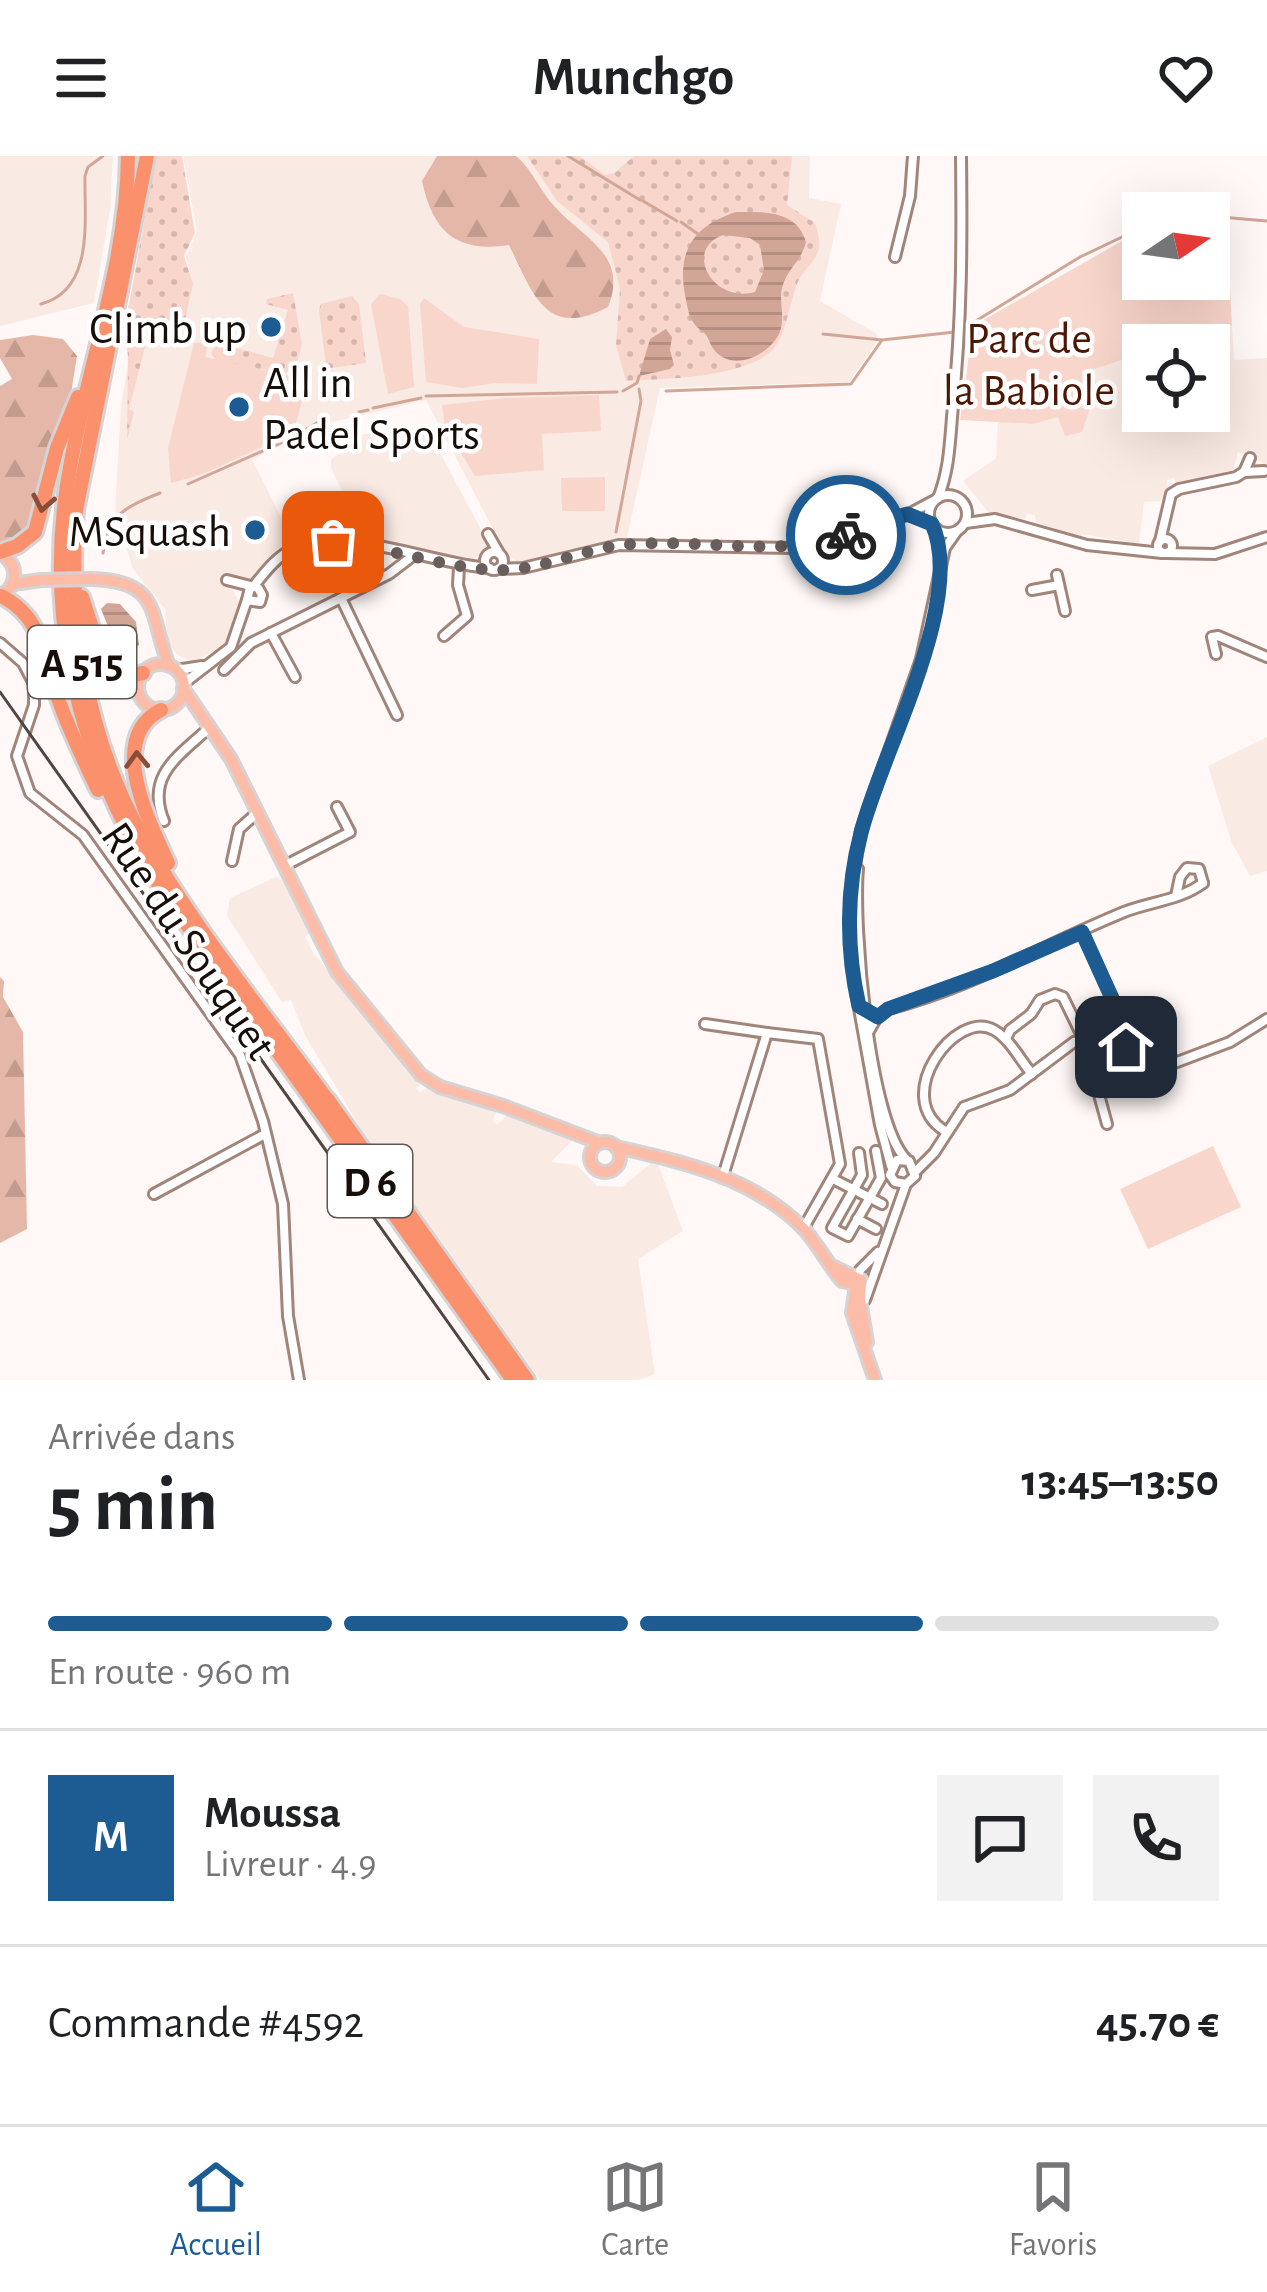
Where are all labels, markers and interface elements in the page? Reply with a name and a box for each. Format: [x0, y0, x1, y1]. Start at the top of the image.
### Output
icon: menu [48, 45, 114, 111]
icon: heart [1153, 45, 1219, 111]
text: Munchgo [533, 51, 734, 105]
north arrow [1122, 192, 1230, 300]
map controls [1122, 192, 1230, 432]
place label: Climb up [89, 307, 247, 352]
marker: Climb up [258, 314, 284, 340]
park label: Parc de la Babiole [943, 317, 1115, 414]
button: locate [1122, 324, 1230, 432]
place label: All in Padel Sports [263, 361, 480, 458]
marker: All in Padel Sports [226, 394, 252, 420]
courier [786, 475, 906, 595]
pin [282, 491, 384, 593]
one-way arrow [31, 493, 57, 513]
icon: bike [813, 502, 879, 568]
icon: bag [300, 509, 366, 575]
place label: MSquash [68, 510, 231, 555]
marker: MSquash [242, 517, 268, 543]
road number: A 515 [28, 626, 136, 698]
one-way arrow [124, 750, 150, 769]
street label: Rue du Souquet [92, 815, 284, 1068]
pin [1075, 996, 1177, 1098]
icon: home [1093, 1014, 1159, 1080]
road number: D 6 [328, 1145, 412, 1217]
text: Arrivée dans [48, 1418, 235, 1457]
text: 13:45–13:50 [1021, 1459, 1219, 1504]
text: 5 min [48, 1467, 218, 1545]
text: En route · 960 m [48, 1653, 291, 1692]
button: chat [937, 1775, 1063, 1901]
button: phone [1093, 1775, 1219, 1901]
text: Moussa [204, 1791, 341, 1836]
text: M [93, 1815, 129, 1860]
text: Livreur · 4.9 [204, 1845, 377, 1884]
text: Commande #4592 [48, 2001, 364, 2046]
text: 45.70 € [1096, 2001, 1219, 2046]
tab: Accueil [170, 2154, 262, 2266]
tab: Carte [601, 2154, 669, 2266]
tab: Favoris [1009, 2154, 1097, 2266]

